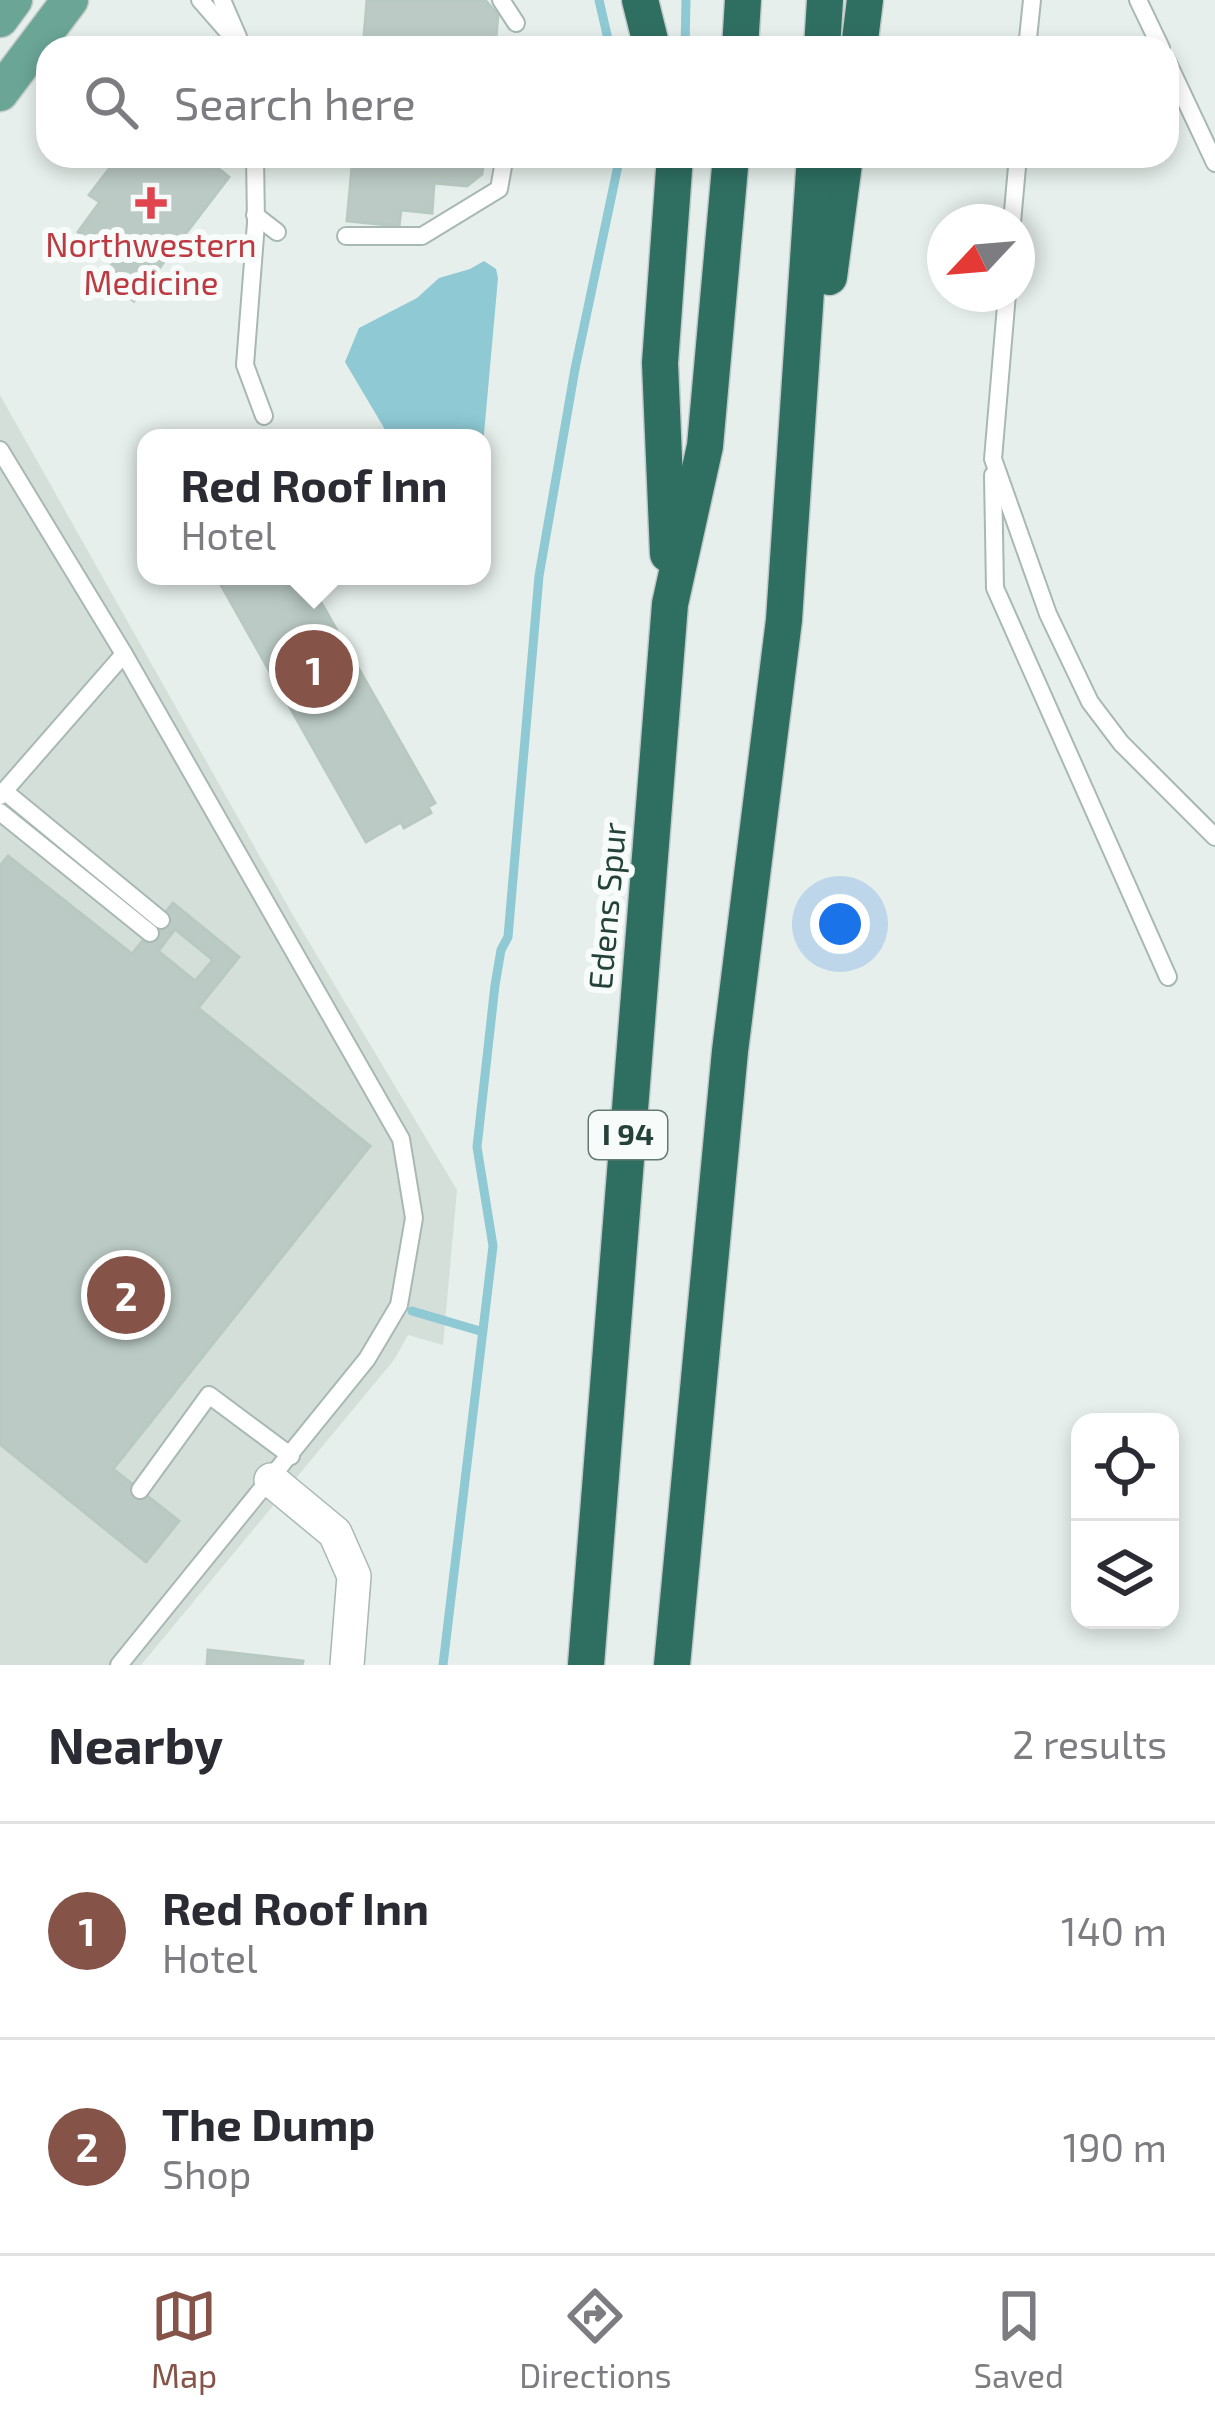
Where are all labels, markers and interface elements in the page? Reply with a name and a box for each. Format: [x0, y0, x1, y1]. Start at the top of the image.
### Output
search box [36, 36, 1179, 168]
icon: search [78, 69, 144, 135]
text: Search here [174, 75, 416, 129]
marker: Northwestern Medicine [135, 187, 167, 219]
north arrow [927, 204, 1035, 312]
place label: Northwestern Medicine [45, 224, 257, 302]
popup [137, 429, 491, 585]
text: Red Roof Inn [181, 457, 448, 511]
text: Hotel [181, 511, 276, 558]
pin: 1 [275, 624, 353, 714]
street label: Edens Spur [579, 820, 633, 991]
your location [810, 894, 870, 954]
road number: I 94 [589, 1111, 667, 1159]
pin: 2 [87, 1250, 165, 1340]
map controls [1071, 1413, 1179, 1629]
button: locate [1071, 1413, 1179, 1521]
button: layers [1071, 1521, 1179, 1629]
text: Nearby [48, 1713, 223, 1774]
text: 2 results [1012, 1720, 1167, 1767]
text: Red Roof Inn [162, 1880, 429, 1934]
text: 1 [79, 1907, 95, 1954]
text: 140 m [1061, 1907, 1167, 1954]
text: Hotel [162, 1934, 258, 1981]
text: The Dump [162, 2096, 375, 2150]
text: 2 [76, 2123, 98, 2170]
text: 190 m [1063, 2123, 1167, 2170]
text: Shop [162, 2150, 251, 2197]
tab: Map [151, 2283, 217, 2395]
tab: Directions [519, 2283, 671, 2395]
tab: Saved [973, 2283, 1064, 2395]

